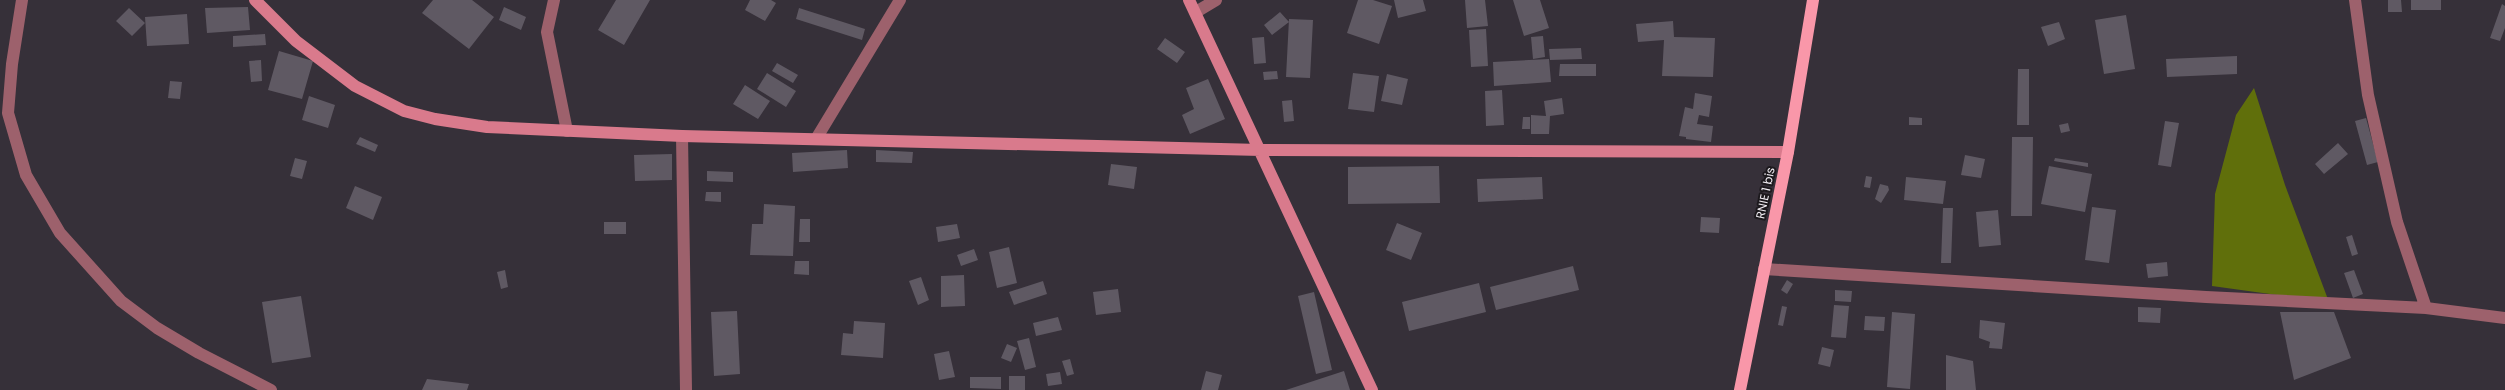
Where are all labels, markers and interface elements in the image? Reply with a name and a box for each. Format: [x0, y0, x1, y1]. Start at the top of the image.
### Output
street label: RNIE 1 bis [1751, 166, 1779, 220]

